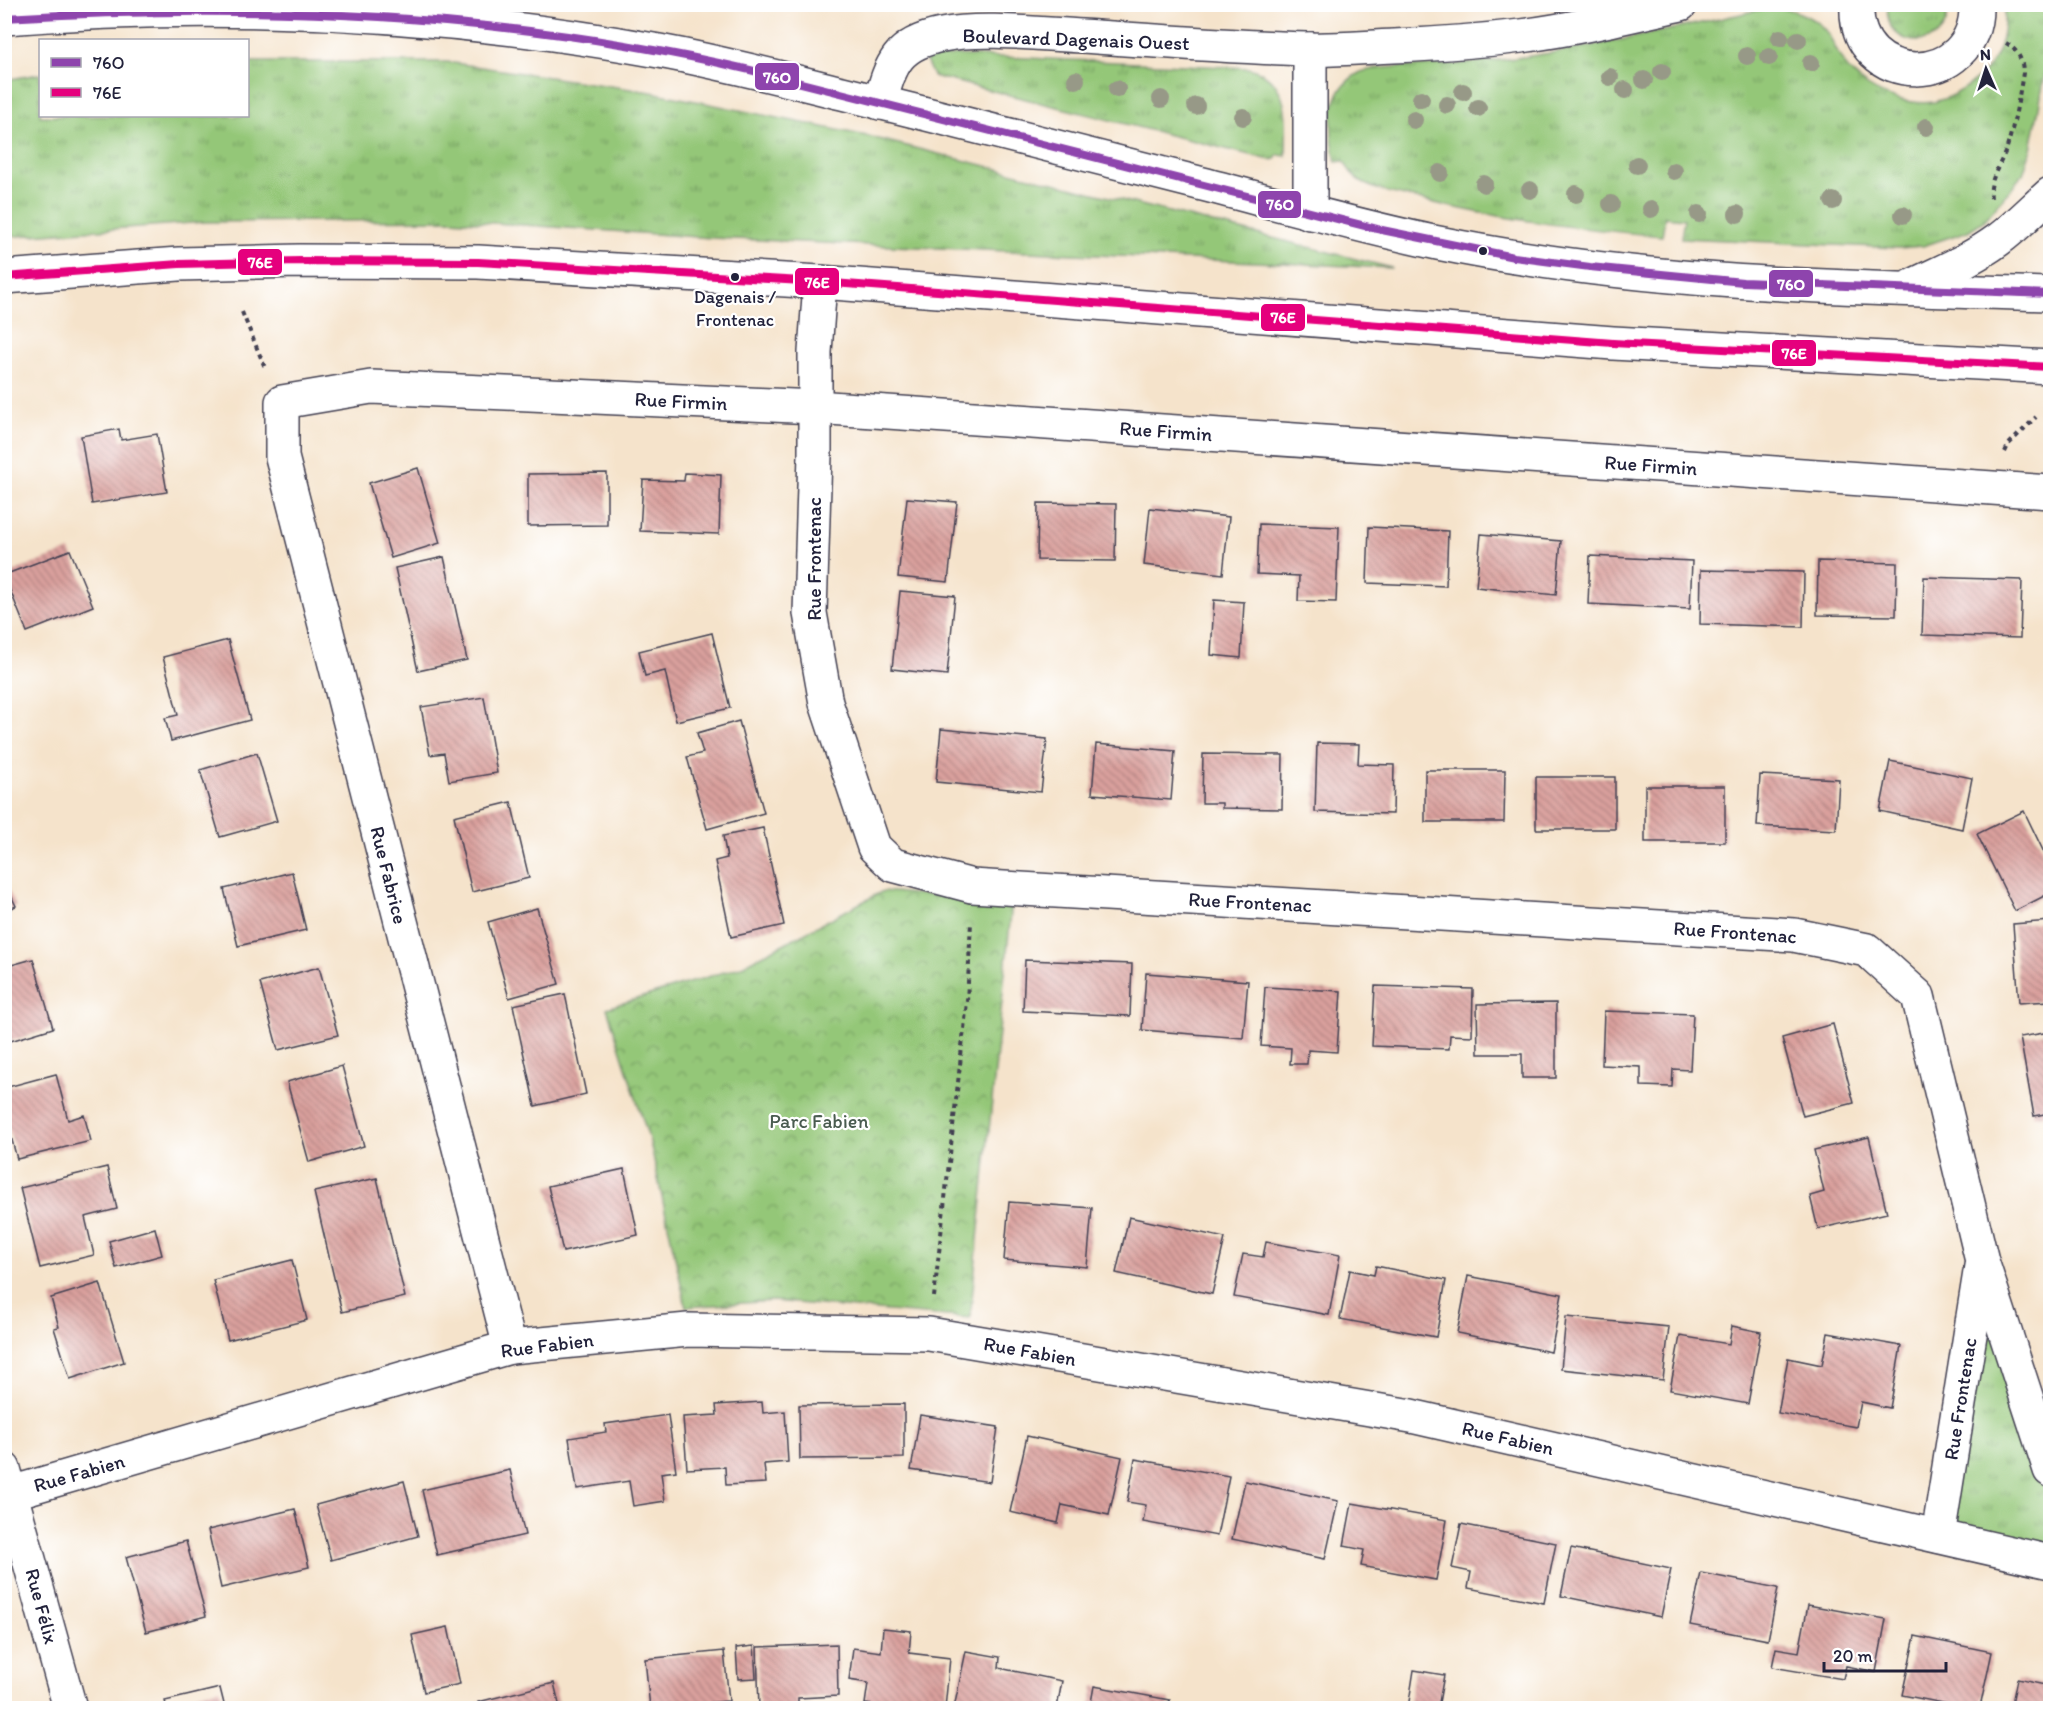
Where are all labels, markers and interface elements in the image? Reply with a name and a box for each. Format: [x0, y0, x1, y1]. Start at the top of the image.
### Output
street label: Boulevard Dagenais Ouest [962, 23, 1190, 55]
legend [39, 39, 249, 117]
north arrow [1956, 39, 2016, 99]
text: N [1979, 45, 1991, 64]
text: 76O [93, 52, 125, 74]
line badge: 76O [754, 62, 800, 91]
text: 76O [762, 68, 791, 87]
text: 76E [93, 82, 121, 104]
line badge: 76O [1257, 190, 1302, 219]
text: 76O [1265, 195, 1294, 214]
unlabelled marker [1477, 245, 1489, 257]
line badge: 76E [237, 248, 283, 276]
text: 76E [246, 253, 273, 272]
line badge: 76E [794, 267, 840, 296]
line badge: 76O [1768, 269, 1814, 298]
marker: Dagenais / Frontenac [729, 271, 741, 283]
text: 76E [803, 273, 830, 292]
text: 76O [1776, 275, 1805, 294]
place label: Dagenais / Frontenac [694, 286, 777, 331]
line badge: 76E [1260, 303, 1306, 332]
text: 76E [1269, 308, 1296, 327]
line badge: 76E [1771, 339, 1817, 367]
text: 76E [1780, 344, 1807, 363]
street label: Rue Firmin [634, 387, 728, 415]
street label: Rue Firmin [1119, 416, 1213, 446]
street label: Rue Firmin [1604, 450, 1698, 480]
street label: Rue Frontenac [802, 497, 826, 621]
street label: Rue Fabrice [365, 824, 413, 926]
street label: Rue Frontenac [1188, 887, 1312, 917]
street label: Rue Frontenac [1673, 916, 1797, 948]
park label: Parc Fabien [769, 1109, 869, 1133]
street label: Rue Fabien [499, 1327, 595, 1363]
street label: Rue Fabien [982, 1331, 1078, 1371]
street label: Rue Frontenac [1938, 1336, 1982, 1462]
street label: Rue Fabien [1460, 1416, 1557, 1460]
street label: Rue Fabien [31, 1448, 128, 1497]
street label: Rue Félix [20, 1566, 64, 1647]
scale bar [1824, 1635, 1946, 1673]
text: 20 m [1833, 1645, 1873, 1667]

